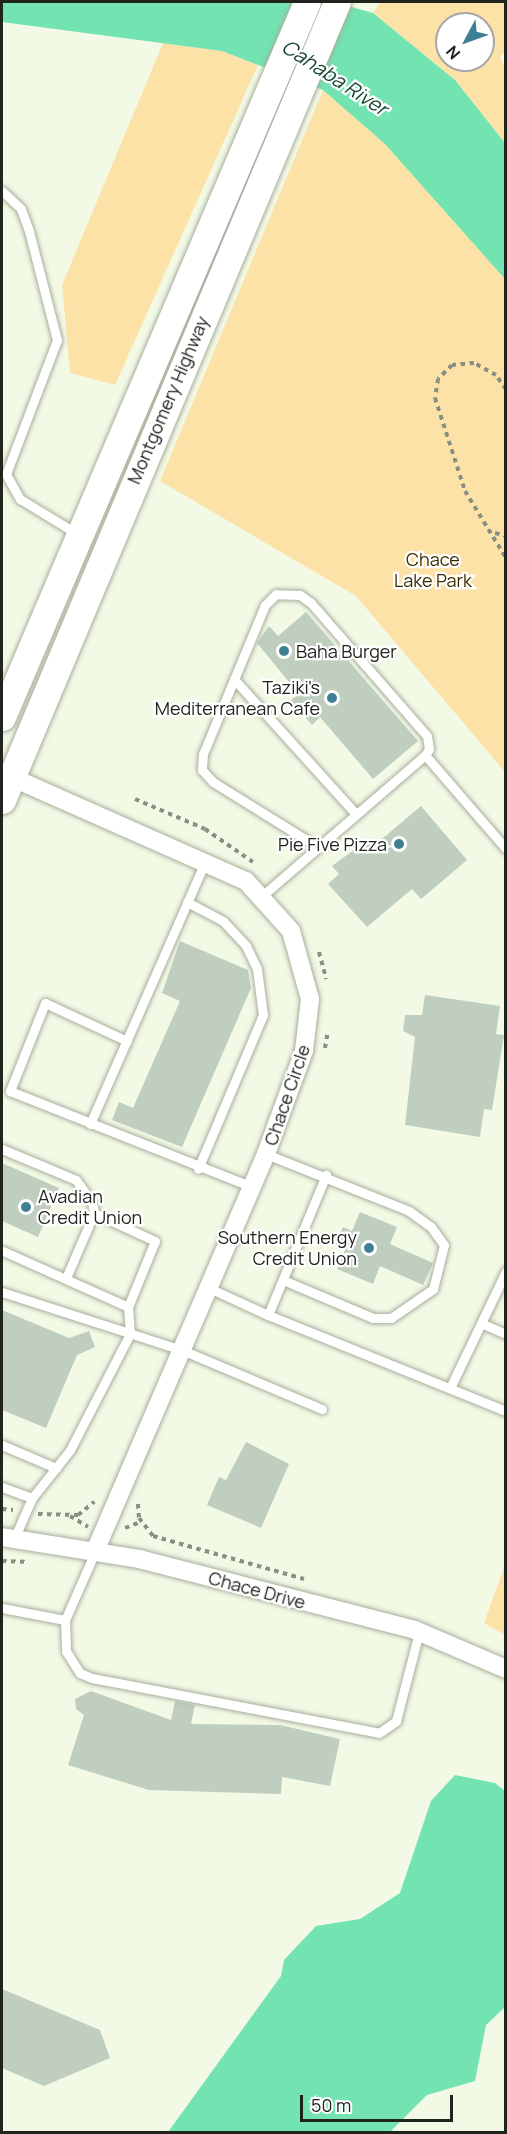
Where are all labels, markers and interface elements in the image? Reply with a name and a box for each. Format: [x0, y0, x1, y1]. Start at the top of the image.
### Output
north arrow [435, 12, 495, 72]
water label: Cahaba River [278, 34, 392, 120]
text: N [441, 41, 465, 64]
street label: Montgomery Highway [123, 313, 213, 487]
park label: Chace Lake Park [394, 549, 472, 592]
place label: Baha Burger [296, 640, 397, 662]
marker: Baha Burger [277, 644, 291, 658]
place label: Taziki's Mediterranean Cafe [155, 677, 320, 720]
marker: Taziki's Mediterranean Cafe [325, 691, 339, 705]
place label: Pie Five Pizza [278, 833, 387, 855]
marker: Pie Five Pizza [392, 837, 406, 851]
street label: Chace Circle [260, 1042, 314, 1148]
place label: Avadian Credit Union [38, 1186, 142, 1228]
marker: Avadian Credit Union [19, 1200, 33, 1214]
place label: Southern Energy Credit Union [218, 1227, 357, 1270]
marker: Southern Energy Credit Union [362, 1241, 376, 1255]
street label: Chace Drive [206, 1567, 308, 1613]
scale bar [303, 2083, 456, 2121]
text: 50 m [311, 2093, 351, 2117]

